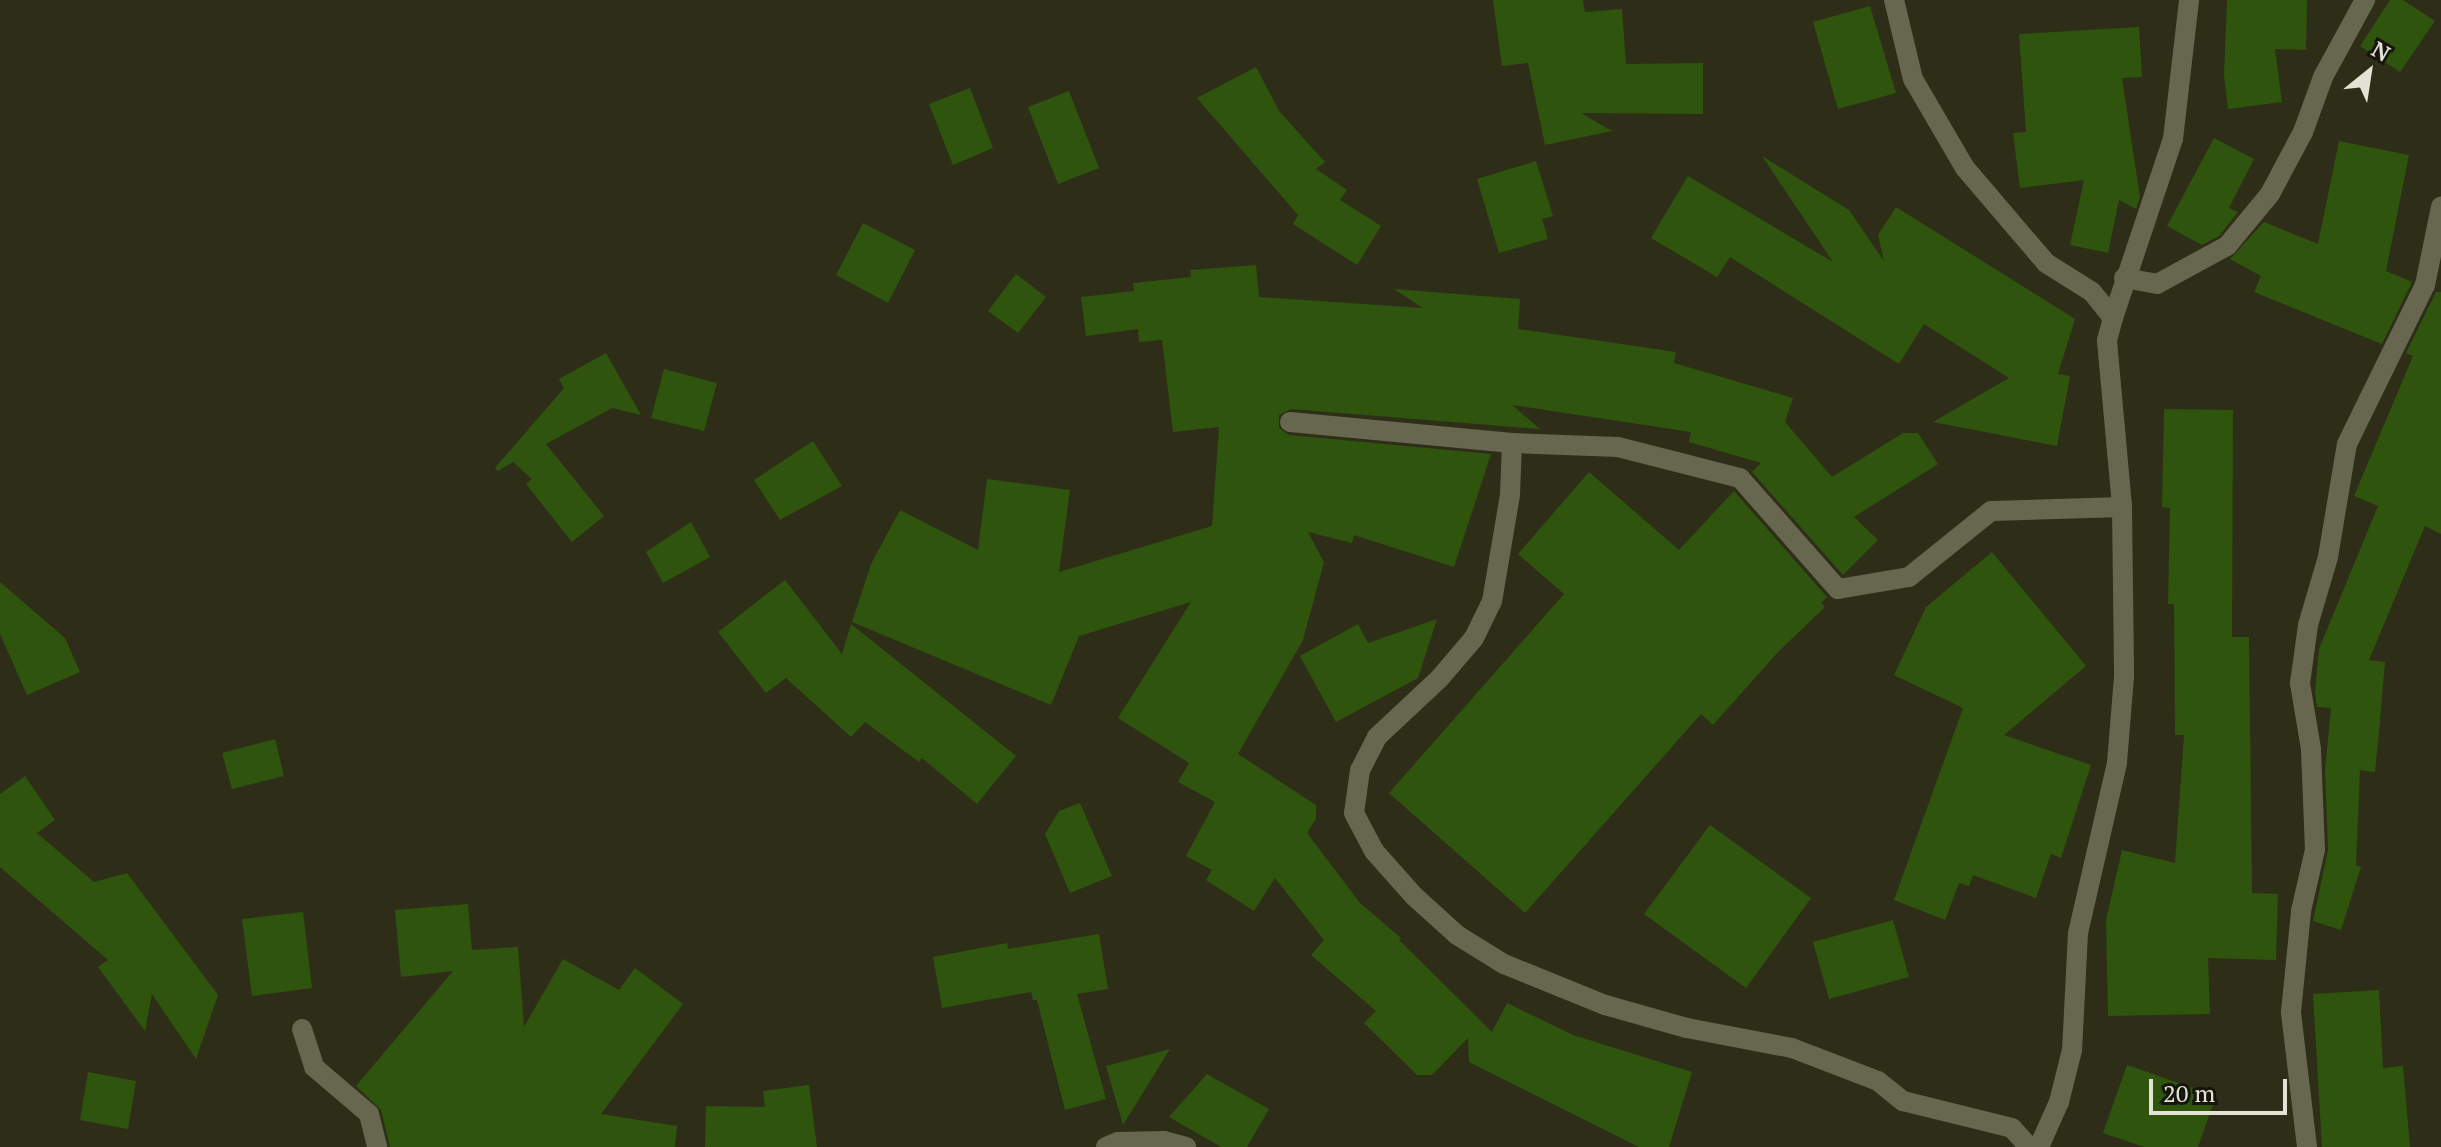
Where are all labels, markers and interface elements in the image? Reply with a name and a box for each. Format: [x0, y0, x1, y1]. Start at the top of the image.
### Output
north arrow [2329, 32, 2409, 112]
text: N [2367, 34, 2396, 68]
scale bar [2153, 1063, 2291, 1113]
text: 20 m [2163, 1077, 2215, 1109]

